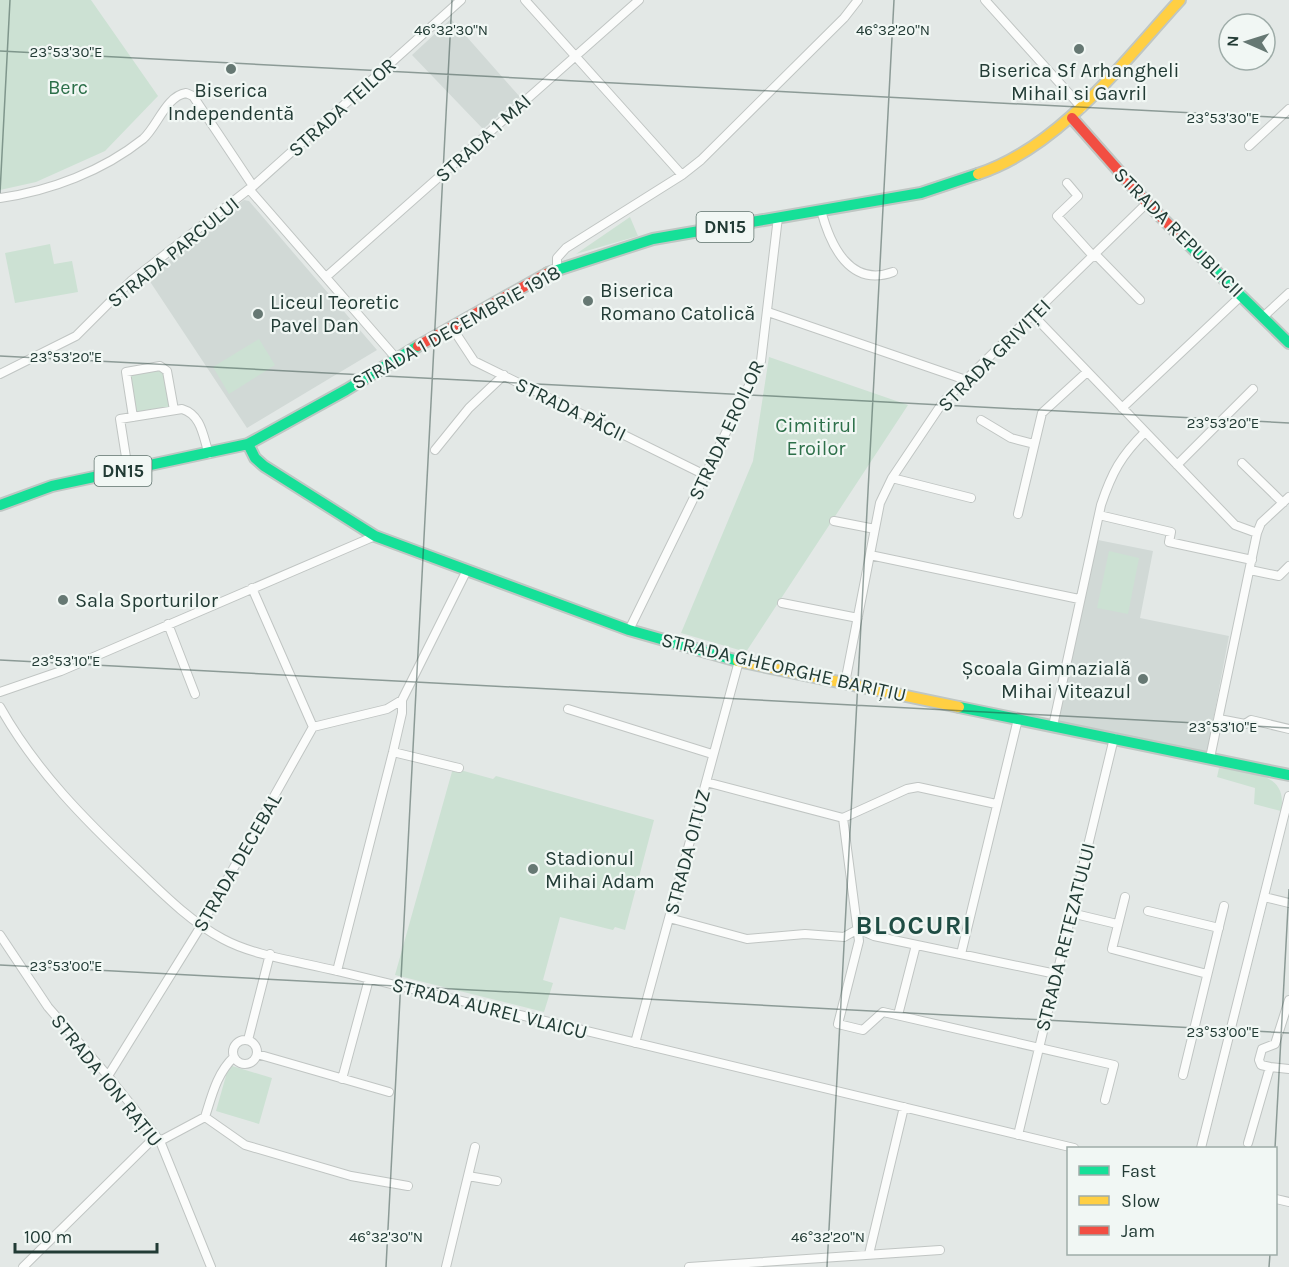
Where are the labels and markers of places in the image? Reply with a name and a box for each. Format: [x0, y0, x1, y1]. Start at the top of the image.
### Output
marker: Biserica Sf Arhangheli Mihail si Gavril [1072, 42, 1086, 56]
place label: Biserica Sf Arhangheli Mihail si Gavril [978, 59, 1180, 105]
marker: Biserica Independentă [224, 62, 238, 76]
place label: Biserica Independentă [168, 79, 294, 125]
place label: Biserica Romano Catolică [600, 279, 755, 325]
place label: Liceul Teoretic Pavel Dan [270, 291, 399, 337]
marker: Biserica Romano Catolică [581, 294, 595, 308]
marker: Liceul Teoretic Pavel Dan [251, 307, 265, 321]
place label: Sala Sporturilor [75, 589, 219, 612]
marker: Sala Sporturilor [56, 593, 70, 607]
place label: Școala Gimnazială Mihai Viteazul [962, 657, 1131, 703]
marker: Școala Gimnazială Mihai Viteazul [1136, 672, 1150, 686]
place label: Stadionul Mihai Adam [545, 847, 655, 893]
marker: Stadionul Mihai Adam [526, 862, 540, 876]

